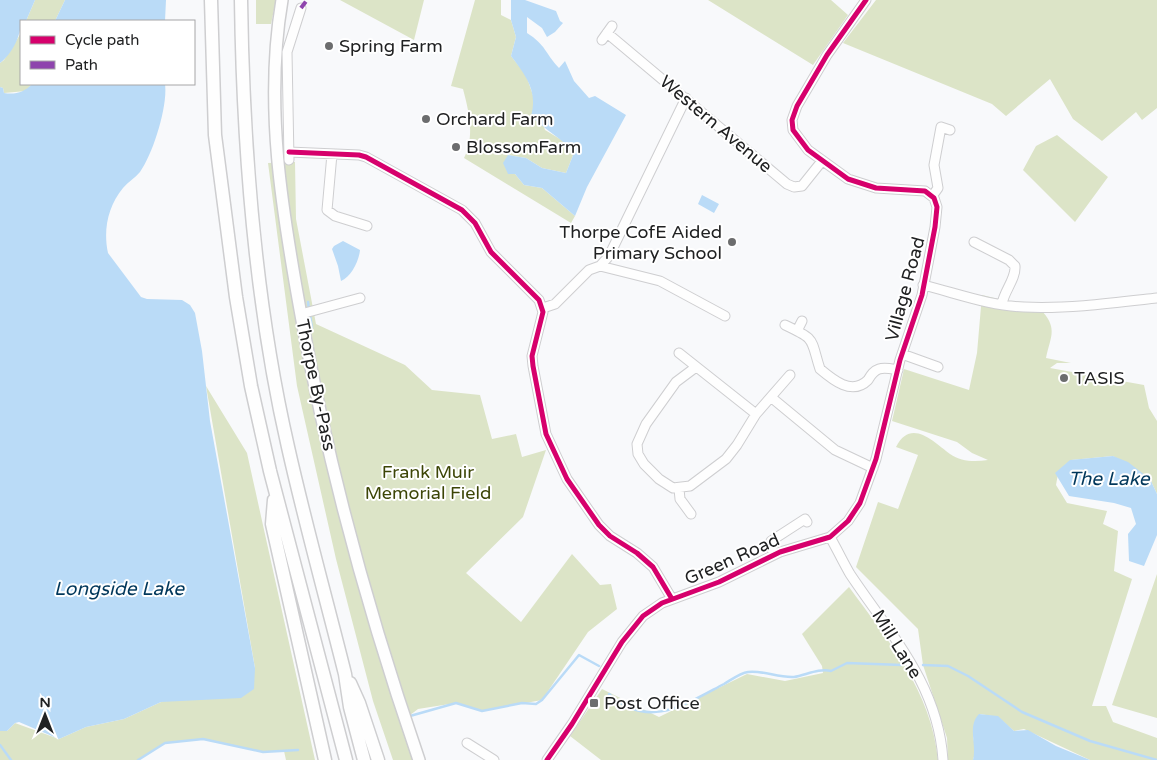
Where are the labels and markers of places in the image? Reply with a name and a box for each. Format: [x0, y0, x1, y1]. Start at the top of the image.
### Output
place label: Spring Farm [339, 35, 443, 57]
marker: Spring Farm [323, 40, 335, 52]
place label: Orchard Farm [436, 108, 554, 130]
marker: Orchard Farm [420, 113, 432, 125]
place label: BlossomFarm [466, 136, 581, 158]
marker: BlossomFarm [450, 141, 462, 153]
place label: Thorpe CofE Aided Primary School [559, 221, 722, 264]
marker: Thorpe CofE Aided Primary School [726, 236, 738, 248]
place label: TASIS [1074, 367, 1125, 389]
marker: TASIS [1058, 372, 1070, 384]
place label: Post Office [604, 692, 700, 714]
marker: Post Office [588, 697, 600, 709]

